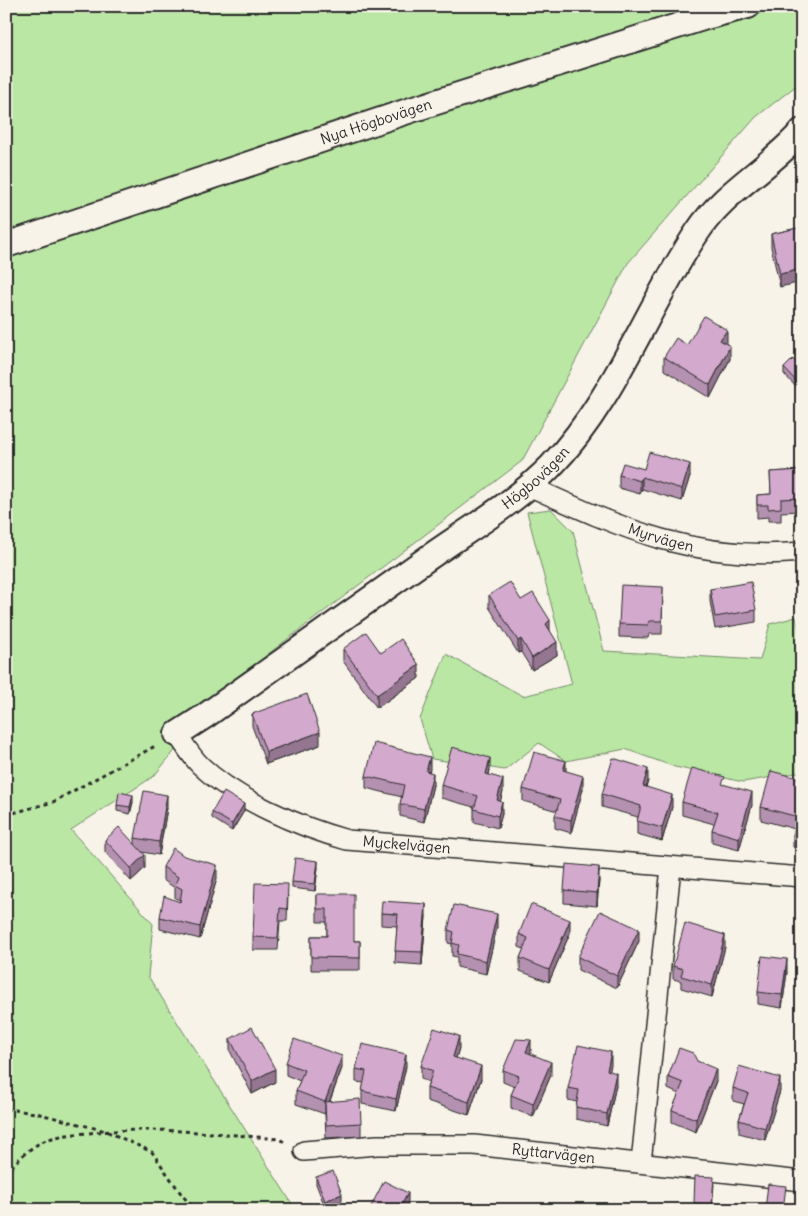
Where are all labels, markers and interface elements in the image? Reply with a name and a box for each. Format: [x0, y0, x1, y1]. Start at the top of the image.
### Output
street label: Nya Högbovägen [318, 94, 434, 149]
street label: Högbovägen [498, 442, 573, 513]
street label: Myrvägen [626, 519, 696, 556]
street label: Myckelvägen [362, 831, 452, 857]
street label: Ryttarvägen [511, 1139, 596, 1167]

